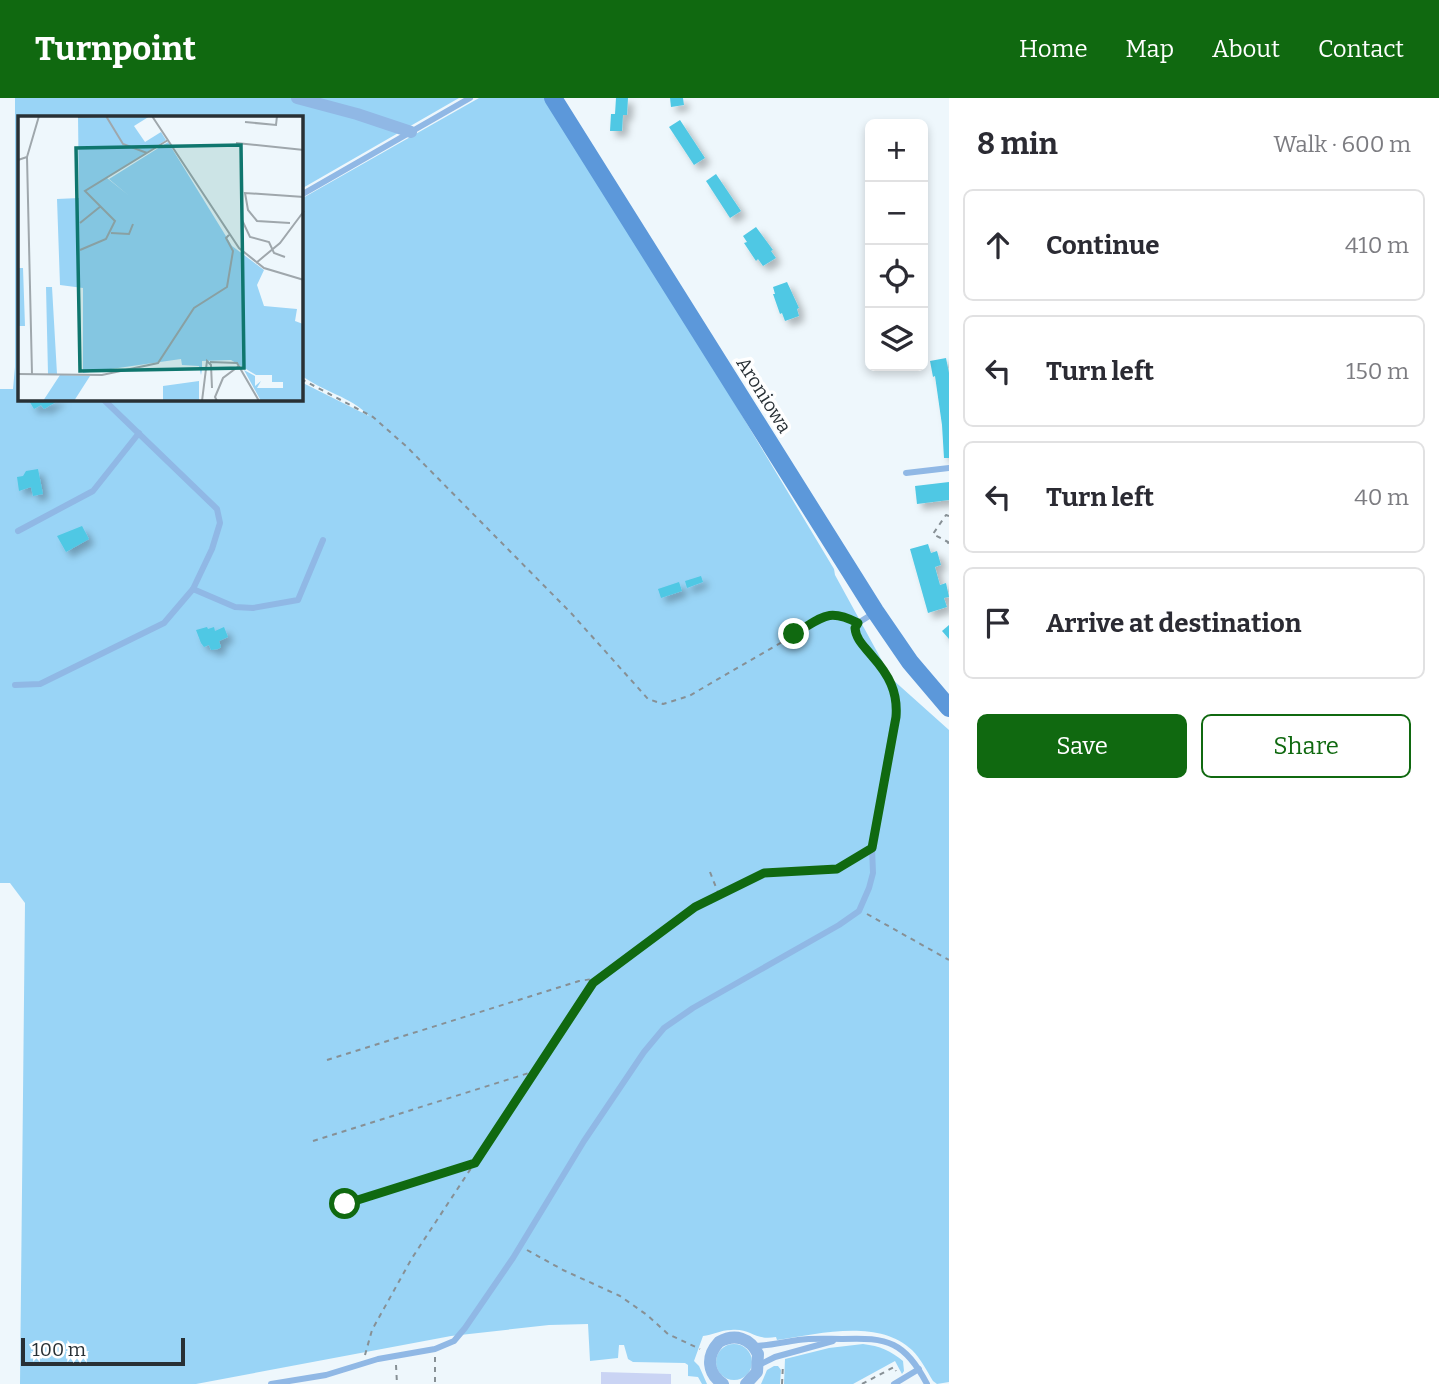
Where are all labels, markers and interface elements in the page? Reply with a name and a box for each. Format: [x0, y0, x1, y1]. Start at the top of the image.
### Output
text: Turnpoint [35, 29, 196, 69]
text: Home [1019, 35, 1088, 63]
text: Map [1126, 35, 1174, 63]
text: About [1212, 35, 1280, 63]
text: Contact [1318, 35, 1404, 63]
inset map [18, 116, 303, 401]
map controls [865, 119, 928, 371]
button: + [865, 119, 928, 182]
text: 8 min [977, 126, 1058, 162]
text: Walk · 600 m [1274, 130, 1411, 158]
button: − [865, 182, 928, 245]
icon: ahead [979, 226, 1017, 264]
text: Continue [1046, 230, 1160, 261]
text: 410 m [1345, 231, 1409, 259]
button: locate [865, 245, 928, 308]
button: layers [865, 308, 928, 371]
icon: left [979, 352, 1017, 390]
street label: Aroniowa [732, 353, 797, 438]
text: Turn left [1046, 356, 1154, 387]
text: 150 m [1346, 357, 1409, 385]
icon: left [979, 478, 1017, 516]
text: Turn left [1046, 482, 1154, 513]
text: 40 m [1354, 483, 1409, 511]
icon: arrive [979, 604, 1017, 642]
text: Arrive at destination [1046, 608, 1301, 639]
route end [778, 618, 809, 649]
button: Save [977, 714, 1187, 778]
button: Share [1201, 714, 1411, 778]
route start [329, 1188, 360, 1219]
scale bar [21, 1335, 186, 1367]
text: 100 m [32, 1338, 86, 1361]

